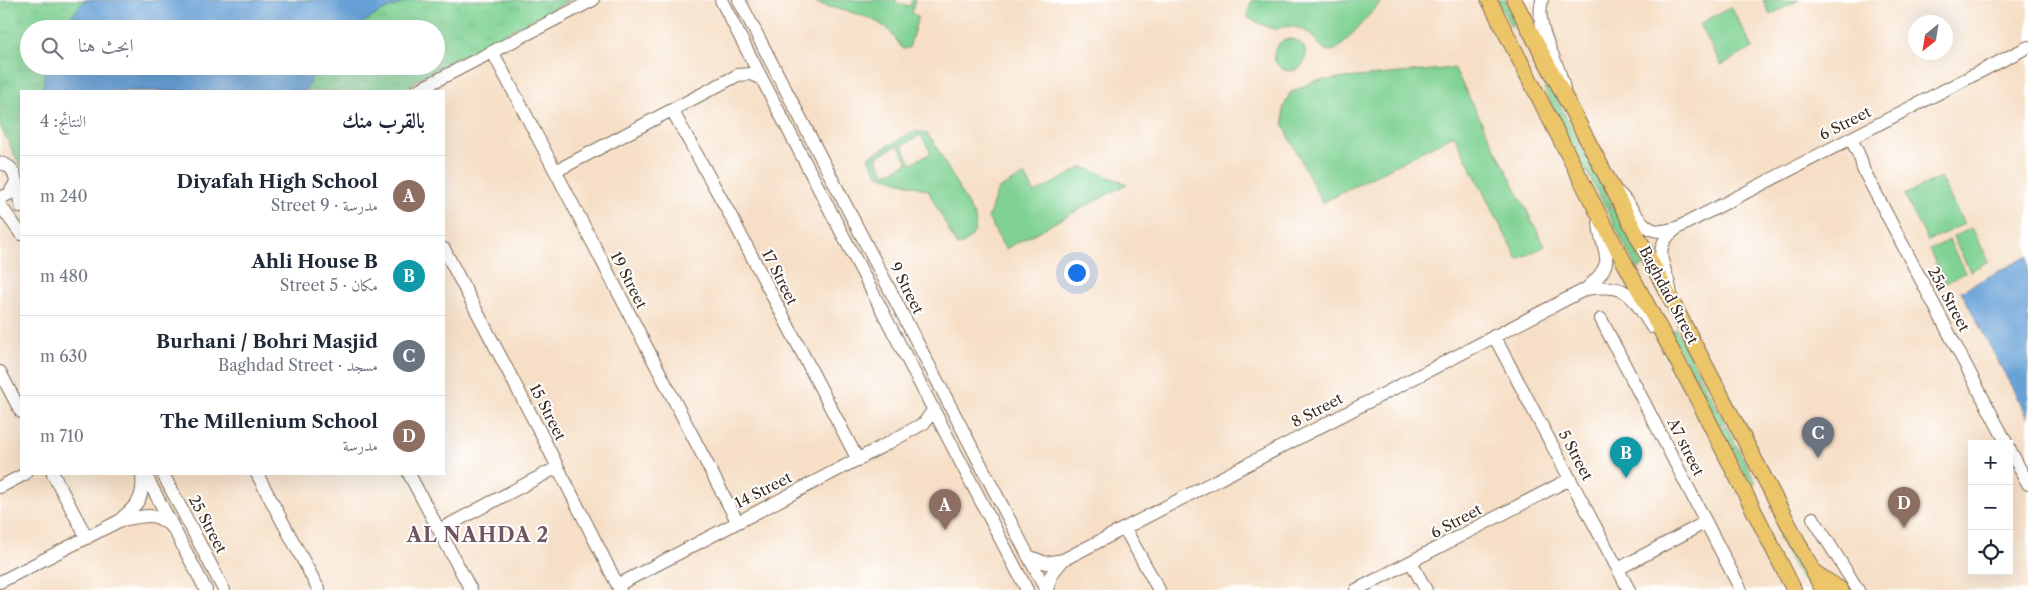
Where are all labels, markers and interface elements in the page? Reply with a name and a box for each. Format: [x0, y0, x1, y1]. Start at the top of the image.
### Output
north arrow [1908, 15, 1953, 60]
search box [20, 20, 445, 75]
icon: search [38, 34, 66, 62]
text: ابحث هنا [78, 34, 134, 57]
street label: 6 Street [1816, 102, 1875, 144]
text: بالقرب منك [342, 108, 425, 133]
text: النتائج: 4 [40, 111, 86, 131]
text: Diyafah High School [176, 170, 378, 193]
text: 240 m [40, 186, 88, 206]
text: A [403, 186, 415, 206]
text: مدرسة · 9 Street [271, 195, 378, 215]
street label: Baghdad Street [1635, 243, 1703, 348]
street label: 17 Street [758, 246, 802, 309]
street label: 19 Street [607, 248, 652, 312]
text: Ahli House B [251, 250, 378, 273]
street label: 9 Street [886, 259, 928, 318]
your location [1064, 260, 1090, 286]
street label: 25a Street [1924, 263, 1974, 335]
text: 480 m [40, 266, 88, 286]
text: B [403, 266, 415, 286]
text: مكان · 5 Street [280, 275, 378, 295]
text: Burhani / Bohri Masjid [156, 330, 378, 353]
text: 630 m [40, 346, 88, 366]
text: C [403, 346, 415, 366]
text: مسجد · Baghdad Street [218, 355, 378, 375]
street label: 15 Street [526, 381, 571, 444]
street label: 8 Street [1288, 388, 1347, 431]
text: The Millenium School [160, 410, 378, 433]
street label: A7 street [1663, 414, 1709, 480]
pin: C [1802, 417, 1834, 458]
text: 710 m [40, 426, 84, 446]
text: D [402, 426, 416, 446]
street label: 5 Street [1555, 426, 1598, 484]
text: مدرسة [343, 435, 378, 455]
pin: B [1610, 437, 1642, 478]
map controls [1968, 440, 2013, 575]
button: + [1968, 440, 2013, 485]
street label: 14 Street [731, 467, 795, 512]
button: − [1968, 485, 2013, 530]
pin: D [1888, 487, 1920, 528]
pin: A [929, 489, 961, 530]
street label: 25 Street [185, 492, 232, 557]
street label: 6 Street [1427, 499, 1485, 542]
district label: AL NAHDA 2 [406, 523, 549, 547]
button: locate [1968, 530, 2013, 575]

